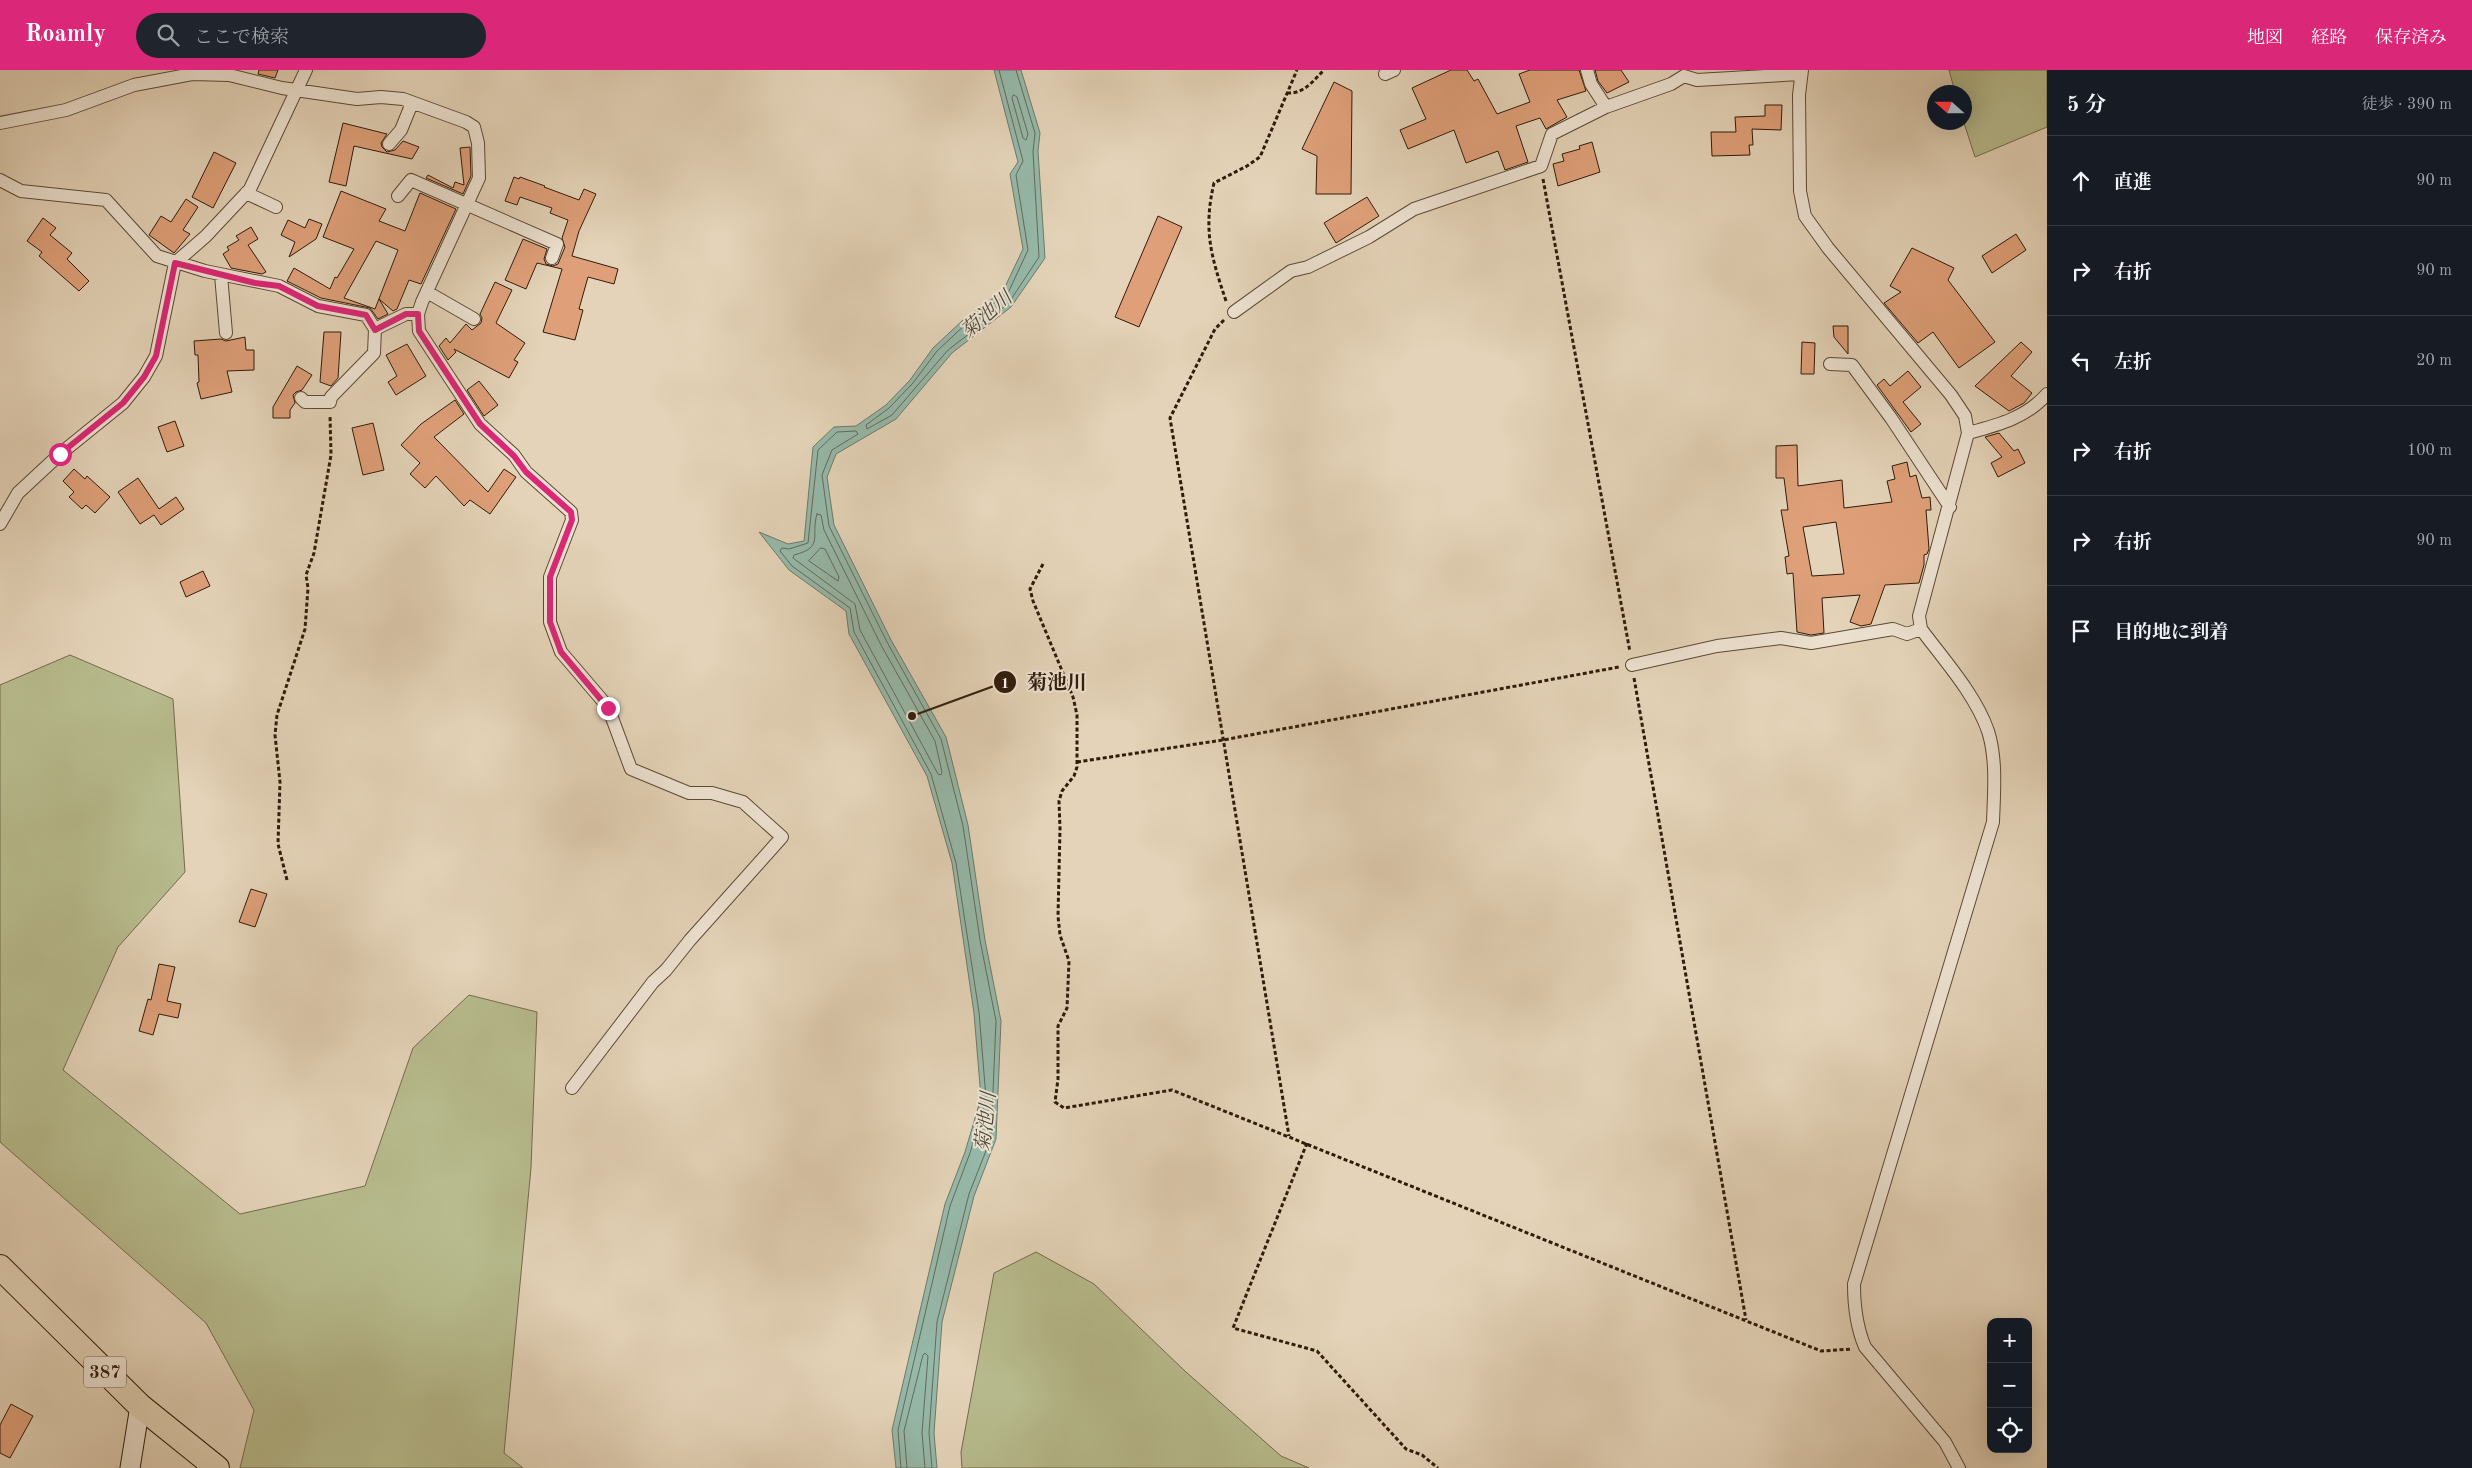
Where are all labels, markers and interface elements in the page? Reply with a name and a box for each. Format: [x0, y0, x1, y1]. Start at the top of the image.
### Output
search box [136, 13, 486, 58]
icon: search [154, 21, 182, 49]
text: Roamly [25, 23, 106, 47]
text: ここで検索 [194, 29, 289, 48]
text: 地図 [2247, 29, 2283, 47]
text: 経路 [2311, 29, 2347, 47]
text: 保存済み [2375, 29, 2447, 47]
north arrow [1927, 85, 1972, 130]
text: 5 分 [2067, 95, 2106, 116]
text: 徒歩 · 390 m [2362, 97, 2452, 113]
icon: ahead [2067, 167, 2095, 195]
text: 90 m [2416, 173, 2452, 189]
text: 直進 [2114, 174, 2152, 193]
icon: right [2067, 257, 2095, 285]
text: 90 m [2416, 263, 2452, 279]
text: 右折 [2114, 264, 2152, 283]
water label: 菊池川 [957, 285, 1018, 343]
icon: left [2067, 347, 2095, 375]
text: 20 m [2416, 353, 2452, 369]
text: 左折 [2114, 354, 2152, 373]
icon: right [2067, 437, 2095, 465]
route start [49, 443, 72, 466]
text: 100 m [2407, 443, 2452, 459]
text: 右折 [2114, 444, 2152, 463]
icon: right [2067, 527, 2095, 555]
text: 90 m [2416, 533, 2452, 549]
text: 右折 [2114, 534, 2152, 553]
icon: arrive [2067, 617, 2095, 645]
text: 目的地に到着 [2114, 624, 2228, 643]
callout: 菊池川 [992, 665, 1097, 700]
text: 菊池川 [1027, 671, 1087, 694]
text: 1 [1001, 677, 1009, 692]
route end [597, 697, 620, 720]
water label: 菊池川 [972, 1089, 1000, 1153]
map controls [1987, 1318, 2032, 1453]
button: + [1987, 1318, 2032, 1363]
road number: 387 [84, 1356, 126, 1388]
button: − [1987, 1363, 2032, 1408]
button: locate [1987, 1408, 2032, 1453]

